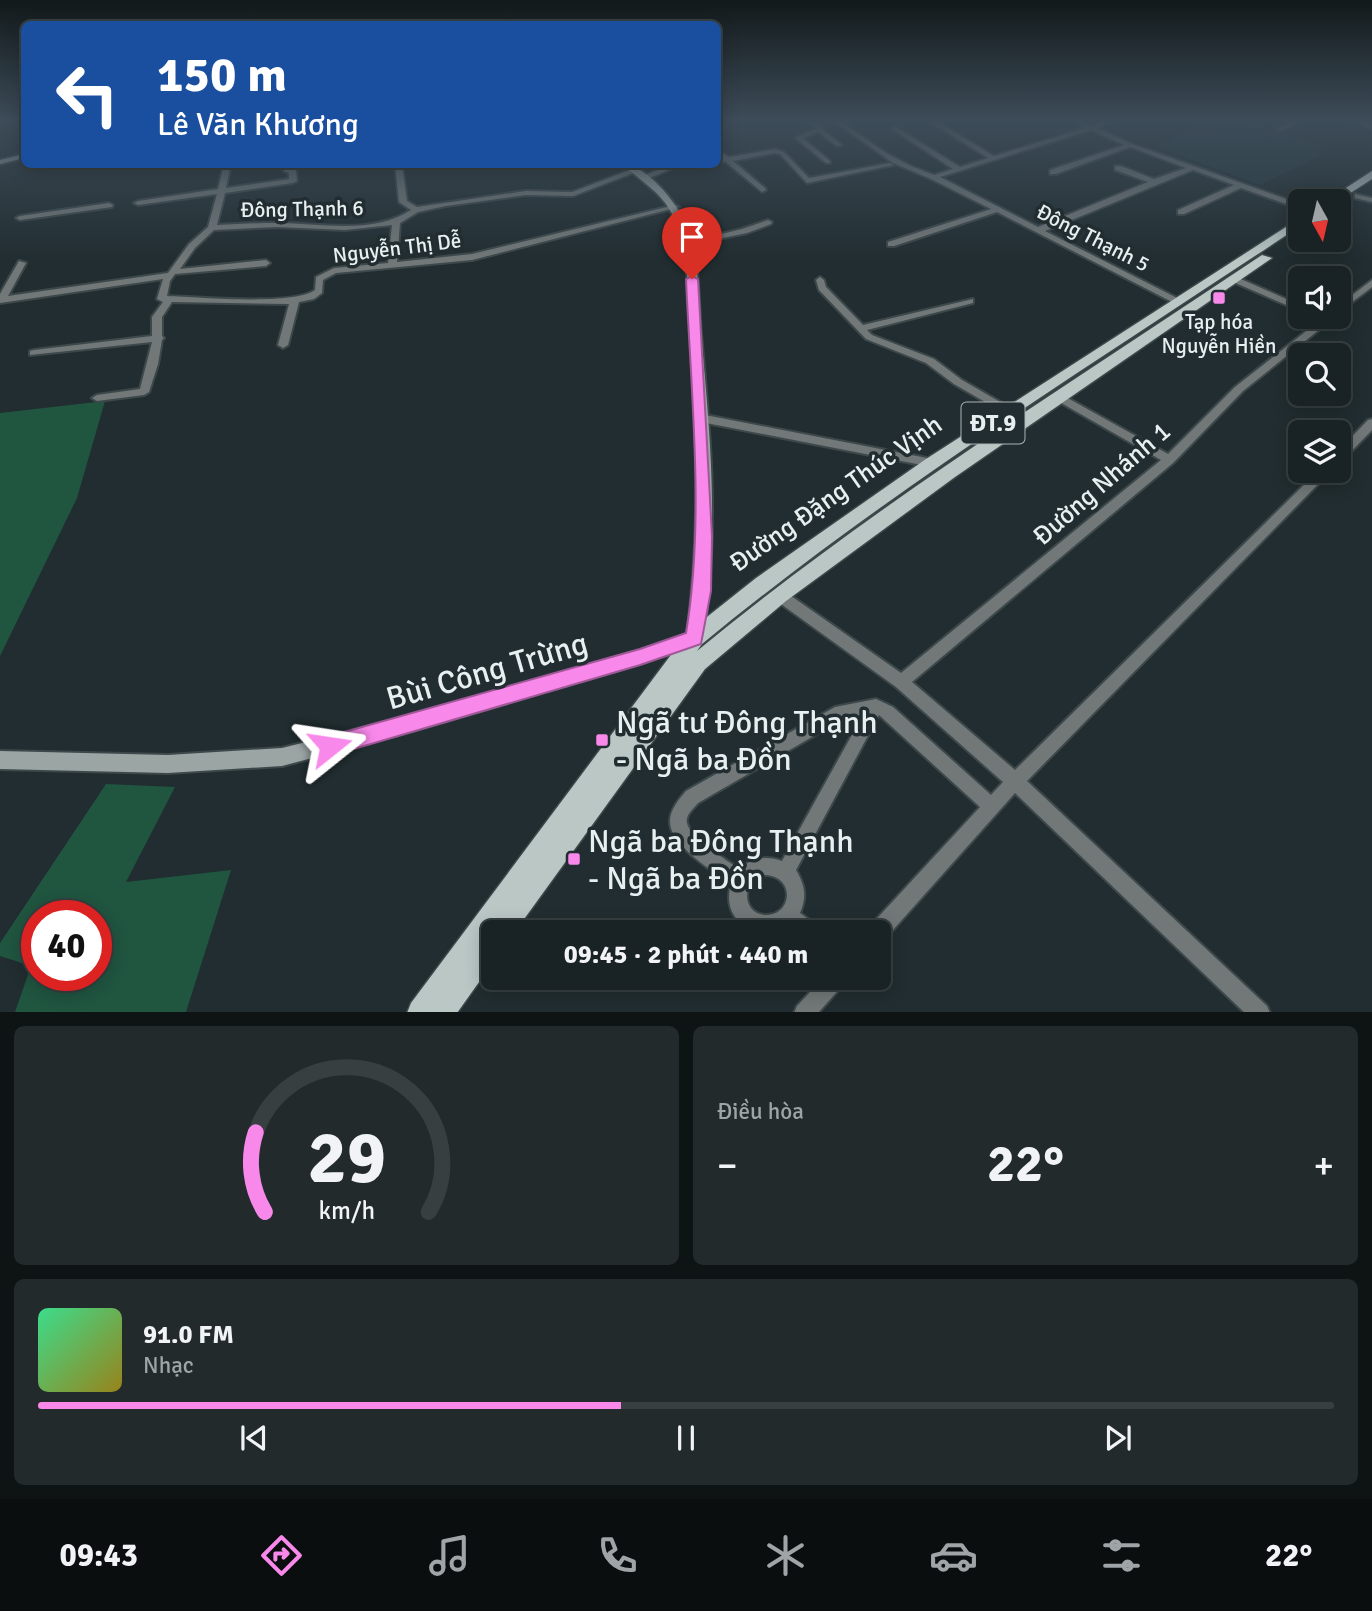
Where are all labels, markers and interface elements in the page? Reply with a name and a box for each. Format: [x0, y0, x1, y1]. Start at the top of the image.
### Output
text: 150 m [157, 45, 287, 105]
icon: left [42, 49, 133, 140]
text: Lê Văn Khương [157, 105, 359, 144]
north arrow [1288, 189, 1351, 252]
map controls [1288, 189, 1351, 483]
street label: Đông Thạnh 6 [240, 195, 364, 223]
street label: Đông Thạnh 5 [1032, 198, 1154, 278]
pin [662, 207, 722, 279]
icon: arrive [673, 218, 711, 256]
street label: Nguyễn Thị Dễ [331, 227, 463, 269]
button: sound [1288, 266, 1351, 329]
marker: Tạp hóa Nguyễn Hiền [1211, 290, 1227, 306]
place label: Tạp hóa Nguyễn Hiền [1162, 309, 1276, 359]
button: search [1288, 343, 1351, 406]
road number: ĐT.9 [962, 402, 1024, 444]
street label: Đường Đặng Thúc Vịnh [724, 409, 948, 579]
street label: Đường Nhánh 1 [1027, 416, 1177, 552]
button: layers [1288, 420, 1351, 483]
street label: Bùi Công Trừng [382, 624, 592, 718]
place label: Ngã tư Đông Thạnh - Ngã ba Đồn [616, 703, 878, 779]
position arrow [293, 709, 367, 783]
marker: Ngã tư Đông Thạnh - Ngã ba Đồn [594, 732, 610, 748]
place label: Ngã ba Đông Thạnh - Ngã ba Đồn [588, 822, 854, 898]
marker: Ngã ba Đông Thạnh - Ngã ba Đồn [566, 851, 582, 867]
speed limit sign: 40 [21, 900, 112, 991]
text: 09:45 · 2 phút · 440 m [564, 939, 808, 971]
text: Điều hòa [717, 1097, 804, 1126]
text: 29 [307, 1114, 386, 1203]
text: 22° [987, 1132, 1064, 1196]
text: − [717, 1142, 738, 1189]
text: + [1313, 1142, 1334, 1189]
text: km/h [318, 1194, 375, 1225]
text: 91.0 FM [143, 1319, 234, 1351]
text: Nhạc [143, 1351, 194, 1380]
icon: previous [235, 1419, 273, 1457]
icon: pause [667, 1419, 705, 1457]
icon: next [1099, 1419, 1137, 1457]
icon: directions [257, 1531, 306, 1580]
icon: music [425, 1531, 474, 1580]
icon: phone [593, 1531, 642, 1580]
icon: climate [761, 1531, 810, 1580]
icon: car [929, 1531, 978, 1580]
icon: filters [1097, 1531, 1146, 1580]
text: 09:43 [60, 1536, 138, 1575]
text: 22° [1265, 1536, 1312, 1575]

